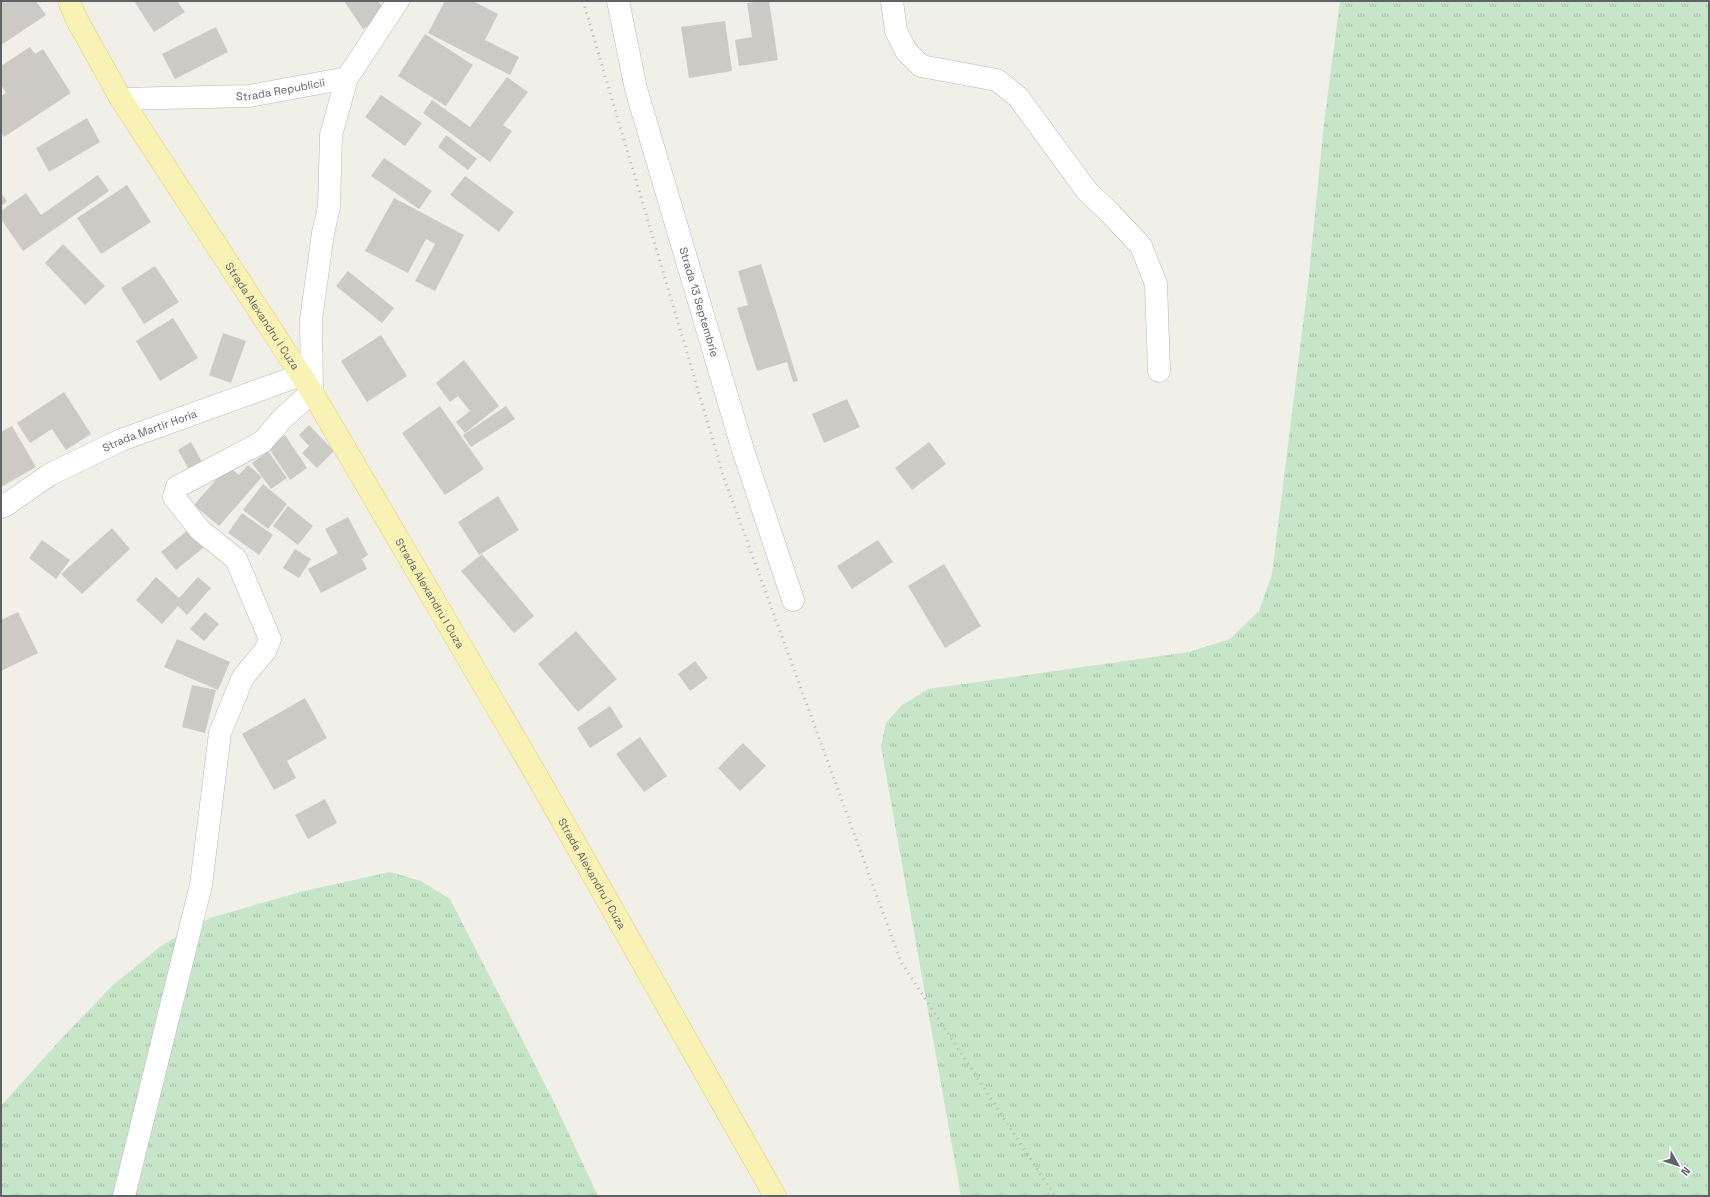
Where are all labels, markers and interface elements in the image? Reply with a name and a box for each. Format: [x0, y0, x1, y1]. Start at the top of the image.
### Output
street label: Strada Republicii [236, 75, 326, 103]
street label: Strada 13 Septembrie [676, 245, 722, 359]
street label: Strada Alexandru I Cuza [222, 260, 303, 373]
street label: Strada Martir Horia [100, 406, 199, 455]
street label: Strada Alexandru I Cuza [392, 536, 468, 651]
street label: Strada Alexandru I Cuza [555, 816, 630, 932]
north arrow [1658, 1145, 1698, 1185]
text: N [1678, 1164, 1694, 1179]

